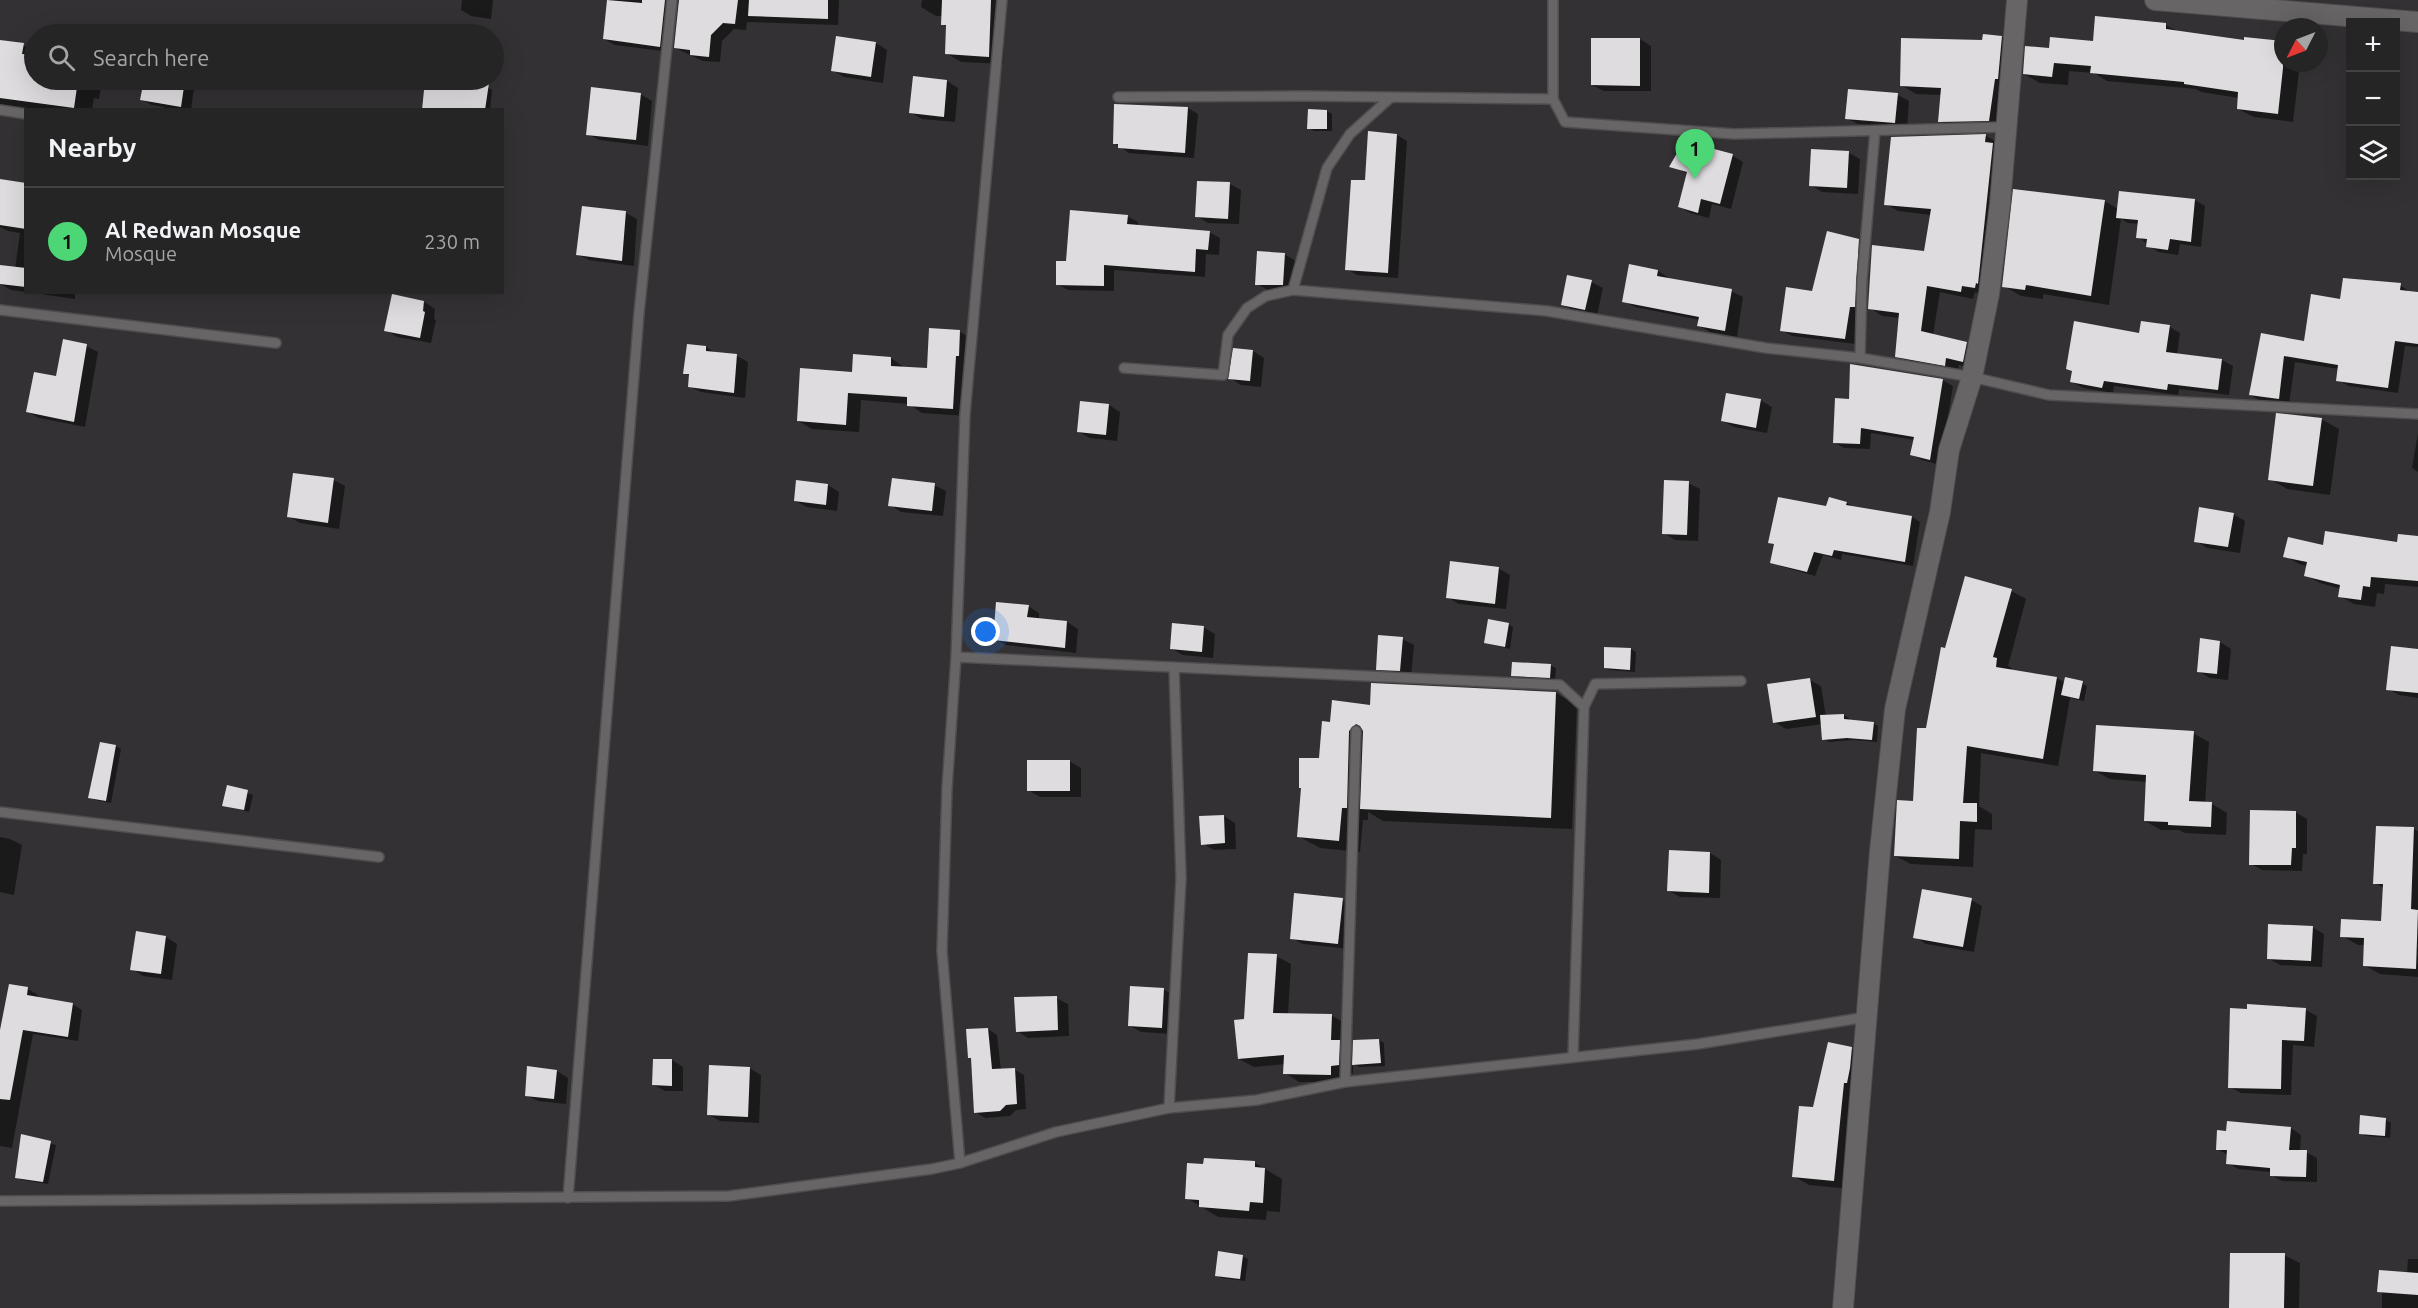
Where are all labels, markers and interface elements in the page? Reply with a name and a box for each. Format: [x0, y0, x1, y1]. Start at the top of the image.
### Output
north arrow [2274, 18, 2328, 72]
map controls [2346, 18, 2400, 180]
button: + [2346, 18, 2400, 72]
search box [24, 24, 504, 90]
icon: search [45, 41, 78, 74]
text: Search here [93, 45, 209, 70]
button: − [2346, 72, 2400, 126]
button: layers [2346, 126, 2400, 180]
pin: 1 [1676, 130, 1714, 179]
text: Nearby [48, 133, 136, 162]
text: Al Redwan Mosque [105, 217, 301, 242]
text: 1 [62, 230, 73, 253]
text: 230 m [424, 230, 480, 253]
text: Mosque [105, 242, 177, 265]
your location [971, 617, 1000, 646]

